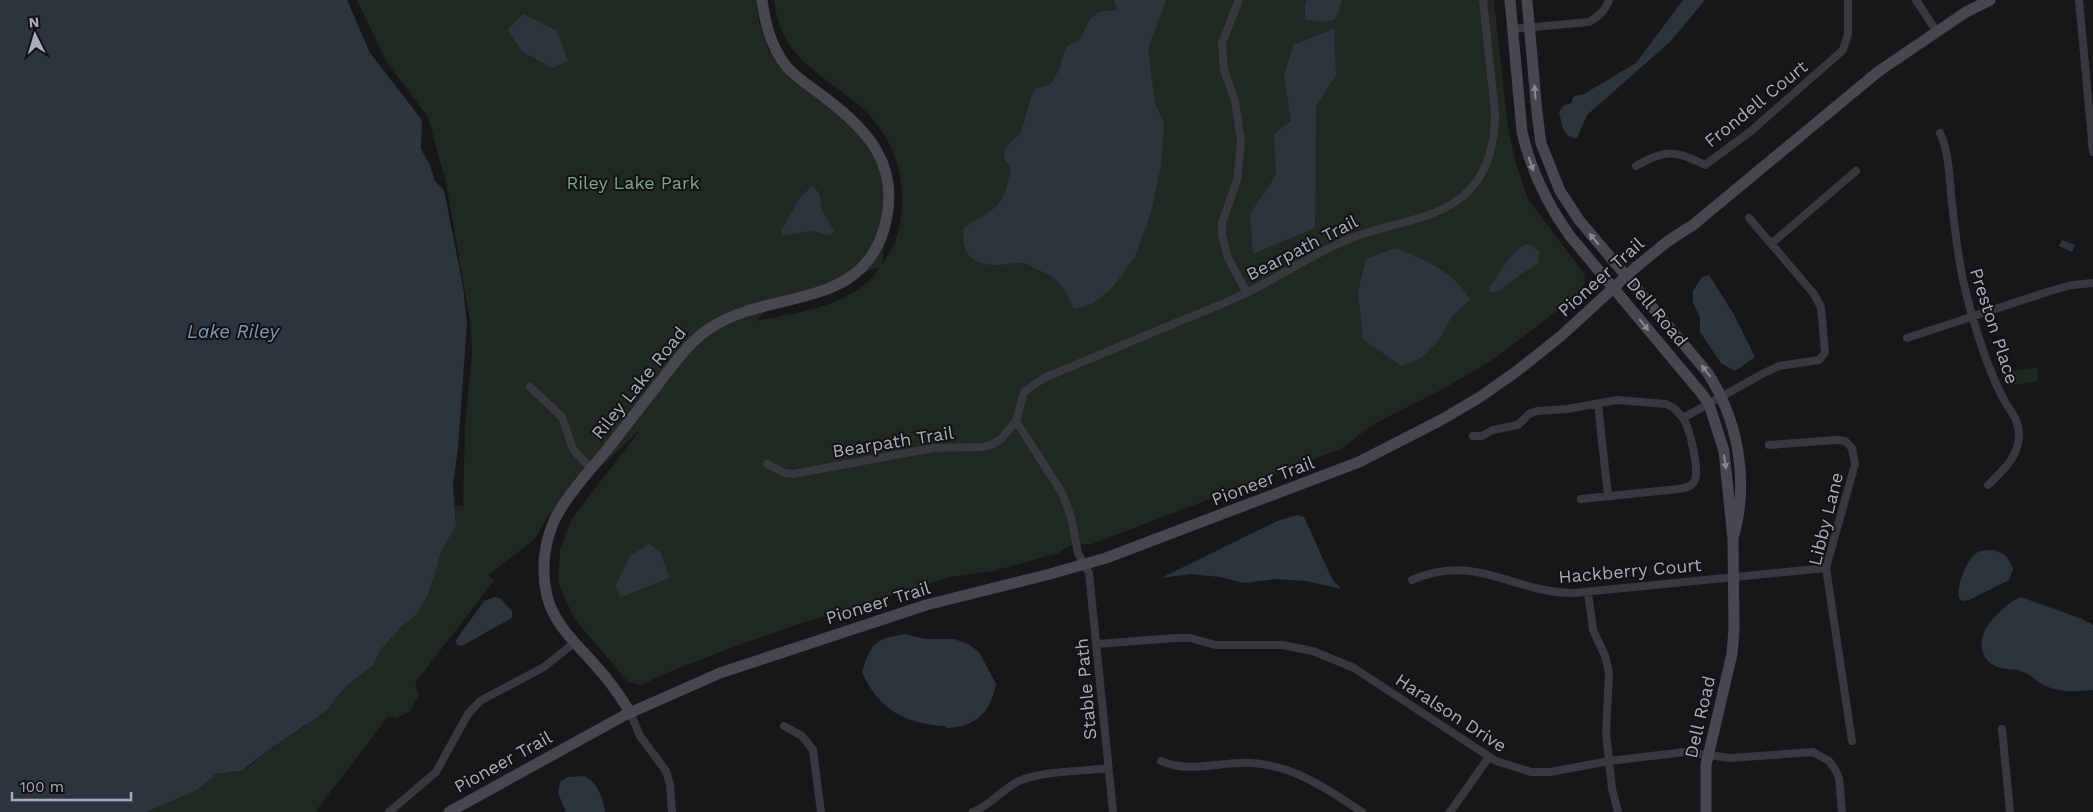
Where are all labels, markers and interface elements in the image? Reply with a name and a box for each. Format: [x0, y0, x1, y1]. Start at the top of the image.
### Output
north arrow [10, 10, 60, 60]
text: N [28, 14, 40, 30]
street label: Frondell Court [1700, 56, 1812, 151]
one-way arrow [1531, 84, 1539, 100]
one-way arrow [1528, 156, 1535, 171]
park label: Riley Lake Park [566, 172, 700, 193]
street label: Bearpath Trail [1243, 210, 1361, 285]
street label: Pioneer Trail [1553, 232, 1648, 321]
one-way arrow [1589, 233, 1600, 246]
street label: Preston Place [1966, 265, 2023, 386]
street label: Dell Road [1622, 273, 1692, 351]
one-way arrow [1639, 318, 1650, 331]
water label: Lake Riley [187, 320, 280, 343]
street label: Riley Lake Road [587, 322, 690, 443]
one-way arrow [1700, 365, 1711, 378]
street label: Bearpath Trail [831, 421, 955, 461]
street label: Pioneer Trail [1209, 451, 1318, 510]
one-way arrow [1722, 454, 1730, 470]
street label: Libby Lane [1804, 470, 1847, 568]
street label: Hackberry Court [1558, 554, 1703, 587]
street label: Pioneer Trail [823, 577, 933, 628]
street label: Stable Path [1071, 637, 1100, 741]
street label: Haralson Drive [1392, 669, 1511, 756]
street label: Dell Road [1680, 674, 1719, 760]
street label: Pioneer Trail [450, 726, 556, 797]
scale bar [12, 770, 131, 802]
text: 100 m [20, 778, 64, 796]

